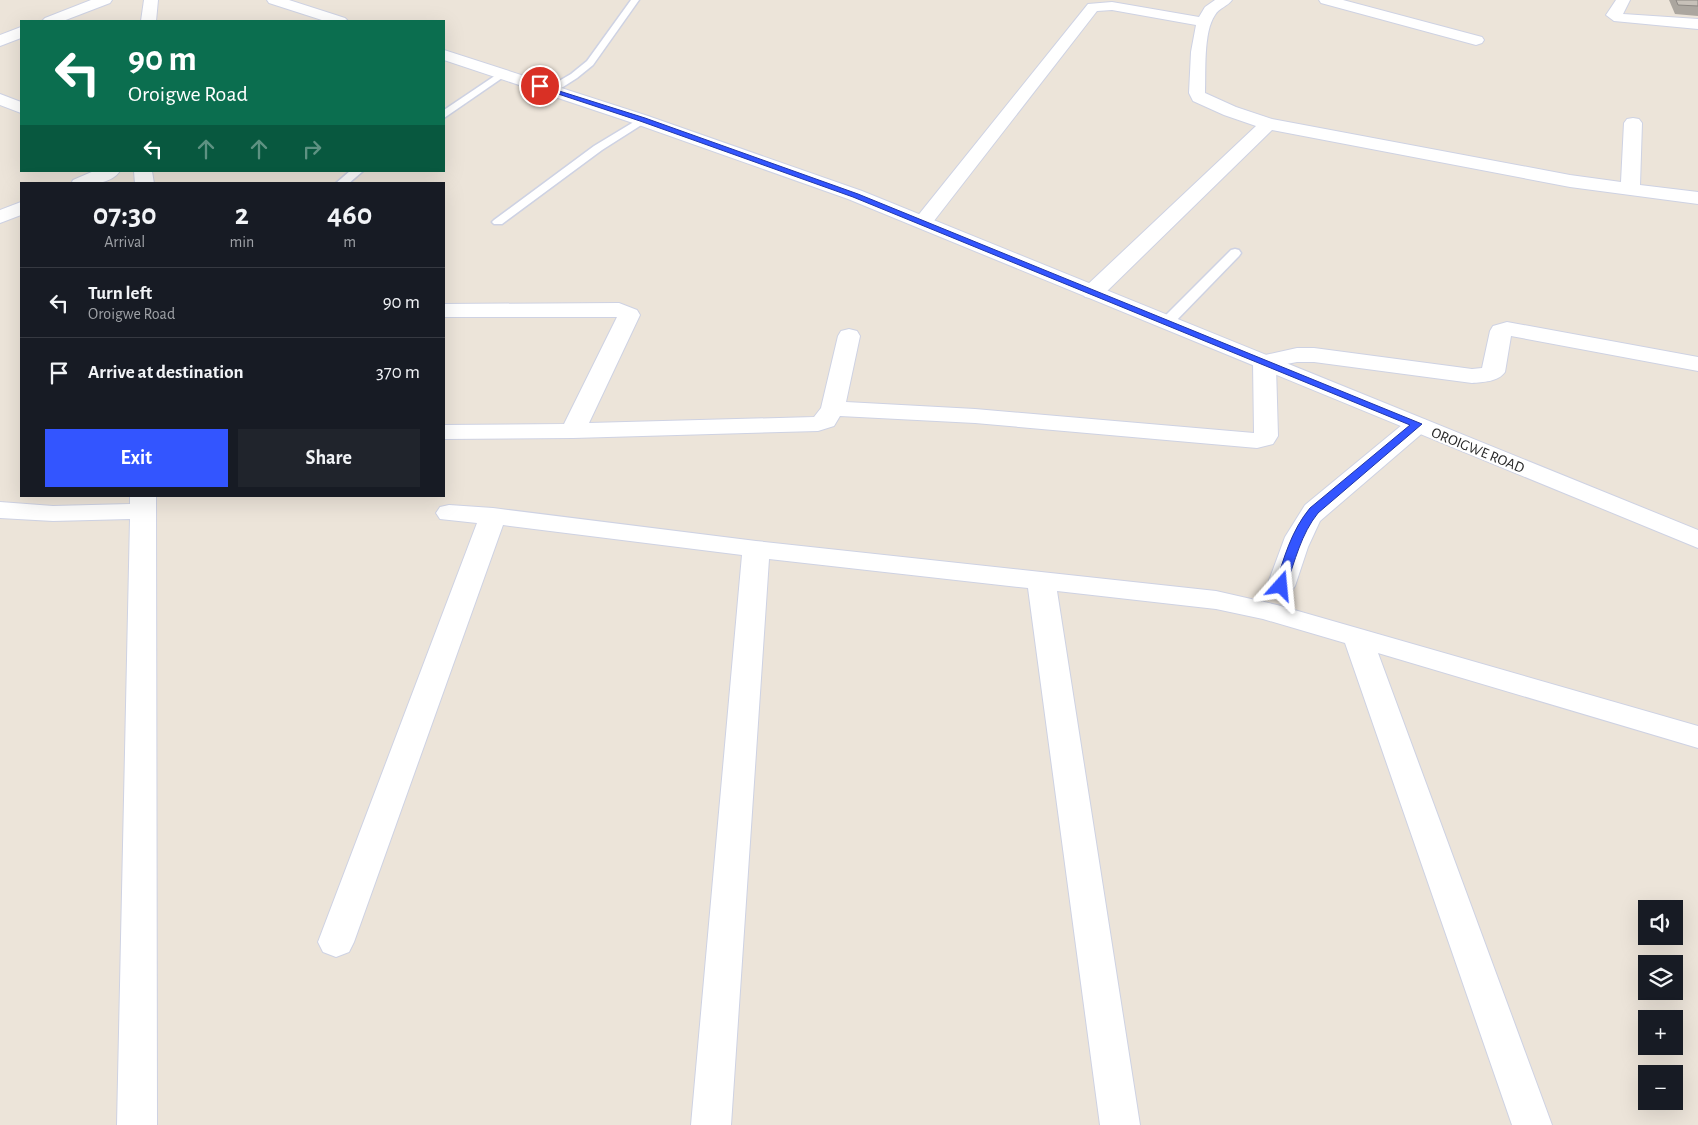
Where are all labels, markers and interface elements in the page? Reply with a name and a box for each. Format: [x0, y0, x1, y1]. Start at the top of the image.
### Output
icon: left [45, 40, 110, 105]
text: 90 m [128, 42, 197, 77]
pin [519, 65, 561, 107]
icon: arrive [526, 72, 554, 100]
text: Oroigwe Road [128, 83, 248, 105]
icon: left [139, 135, 167, 163]
icon: ahead [192, 135, 220, 163]
icon: ahead [245, 135, 273, 163]
icon: right [298, 135, 326, 163]
text: 07:30 [93, 200, 157, 230]
text: 2 [235, 200, 249, 230]
text: 460 [327, 200, 372, 230]
text: Arrival [104, 234, 145, 250]
text: min [229, 234, 254, 250]
text: m [343, 234, 356, 250]
text: Turn left [88, 284, 152, 303]
icon: left [45, 289, 73, 317]
text: 90 m [383, 293, 420, 312]
text: Oroigwe Road [88, 306, 175, 322]
icon: arrive [45, 359, 73, 387]
text: Arrive at destination [88, 363, 244, 382]
text: 370 m [376, 363, 420, 382]
street label: OROIGWE ROAD [1429, 425, 1527, 476]
button: Exit [45, 429, 228, 487]
button: Share [238, 429, 420, 487]
position arrow [1254, 559, 1306, 611]
map controls [1638, 900, 1683, 1110]
button: sound [1638, 900, 1683, 945]
button: layers [1638, 955, 1683, 1000]
button: + [1638, 1010, 1683, 1055]
button: − [1638, 1065, 1683, 1110]

